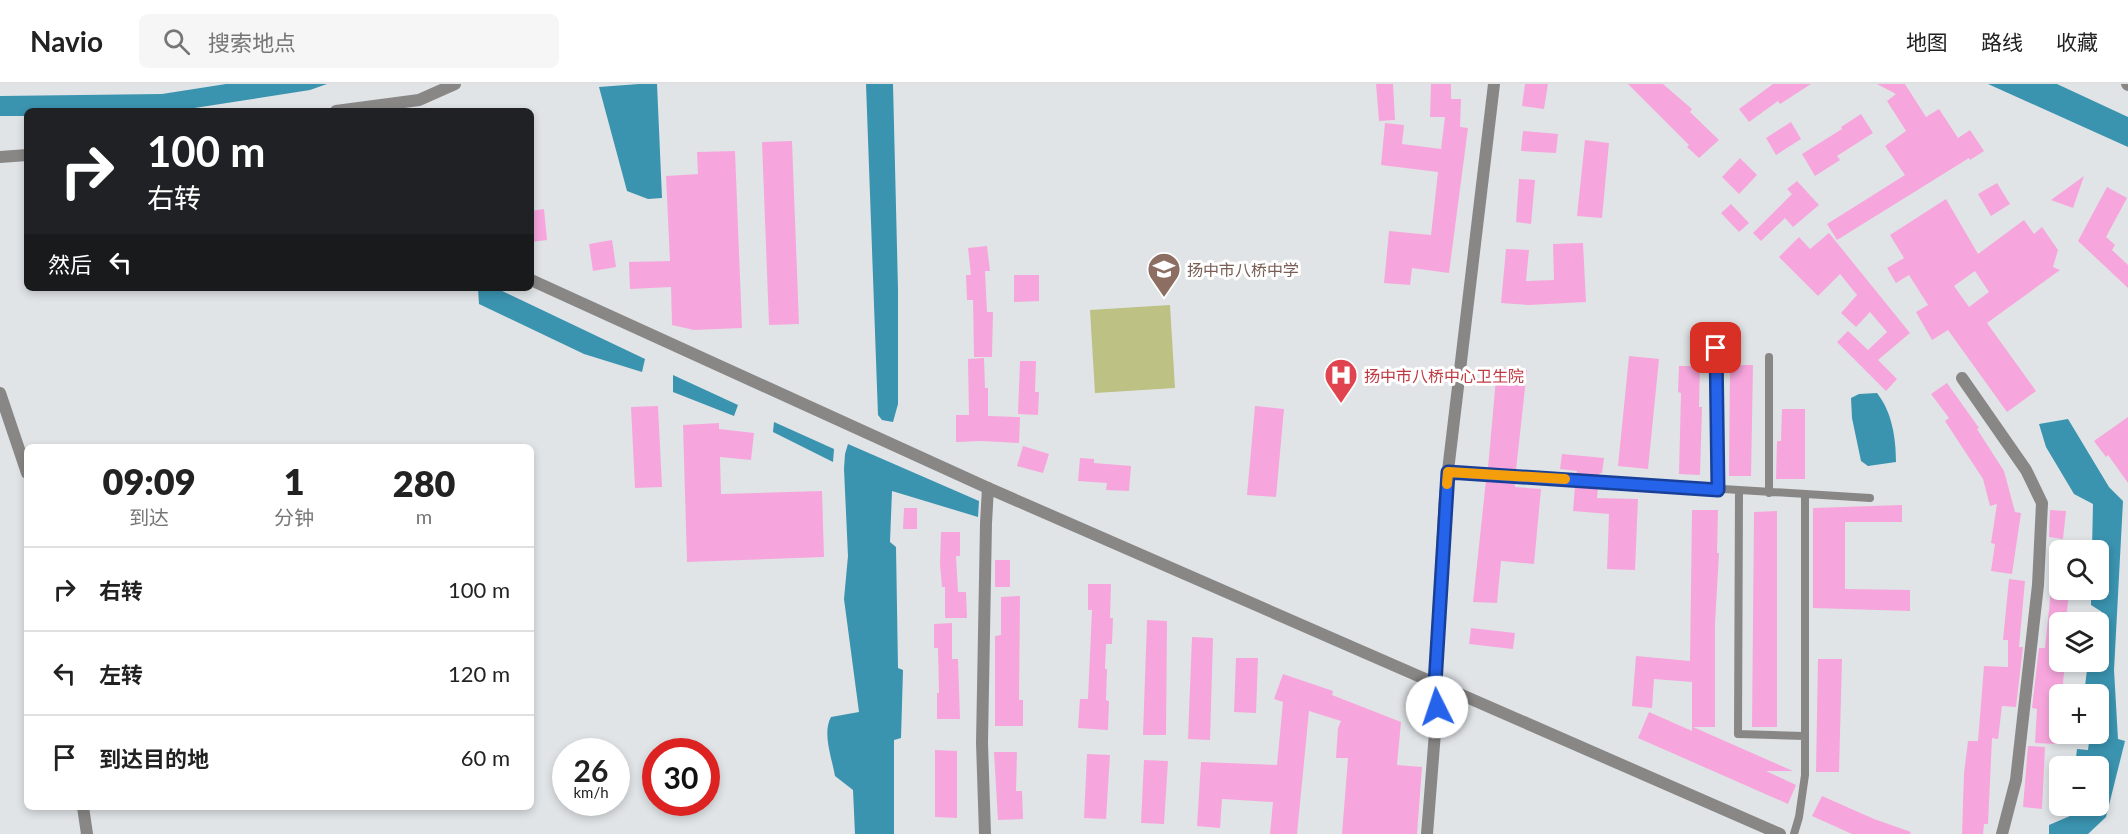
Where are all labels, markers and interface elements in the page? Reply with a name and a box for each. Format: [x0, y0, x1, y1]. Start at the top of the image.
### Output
search box [139, 14, 559, 68]
text: Navio [30, 24, 103, 58]
icon: search [160, 25, 193, 58]
text: 搜索地点 [208, 29, 296, 56]
text: 地图 [1906, 29, 1948, 54]
text: 路线 [1981, 29, 2023, 54]
text: 收藏 [2056, 29, 2098, 54]
text: 100 m [147, 126, 265, 176]
icon: right [48, 132, 126, 210]
text: 右转 [147, 181, 201, 214]
icon: left [104, 246, 137, 279]
text: 然后 [48, 251, 92, 278]
school or university icon: 扬中市八桥中学 [1146, 251, 1182, 298]
place label: 扬中市八桥中学 [1187, 260, 1299, 279]
pin [1690, 322, 1741, 373]
icon: arrive [1699, 331, 1732, 364]
hospital icon: 扬中市八桥中心卫生院 [1323, 357, 1359, 404]
place label: 扬中市八桥中心卫生院 [1364, 366, 1524, 385]
text: 09:09 [103, 459, 196, 503]
text: 1 [284, 459, 305, 503]
text: 280 [393, 461, 455, 505]
text: m [416, 504, 432, 528]
text: 到达 [129, 505, 169, 529]
text: 分钟 [274, 505, 314, 529]
map controls [2049, 540, 2109, 816]
button: search [2049, 540, 2109, 600]
icon: right [48, 573, 81, 606]
text: 100 m [448, 576, 510, 603]
text: 右转 [99, 577, 143, 604]
button: layers [2049, 612, 2109, 672]
icon: left [48, 657, 81, 690]
text: 120 m [448, 660, 510, 687]
text: 左转 [99, 661, 143, 688]
position arrow [1405, 675, 1469, 739]
button: + [2049, 684, 2109, 744]
speed limit sign: 30 [642, 738, 720, 816]
icon: arrive [48, 741, 81, 774]
text: 60 m [461, 744, 510, 771]
text: 到达目的地 [99, 745, 209, 772]
text: 26 [574, 752, 608, 788]
button: − [2049, 756, 2109, 816]
text: km/h [573, 783, 609, 801]

